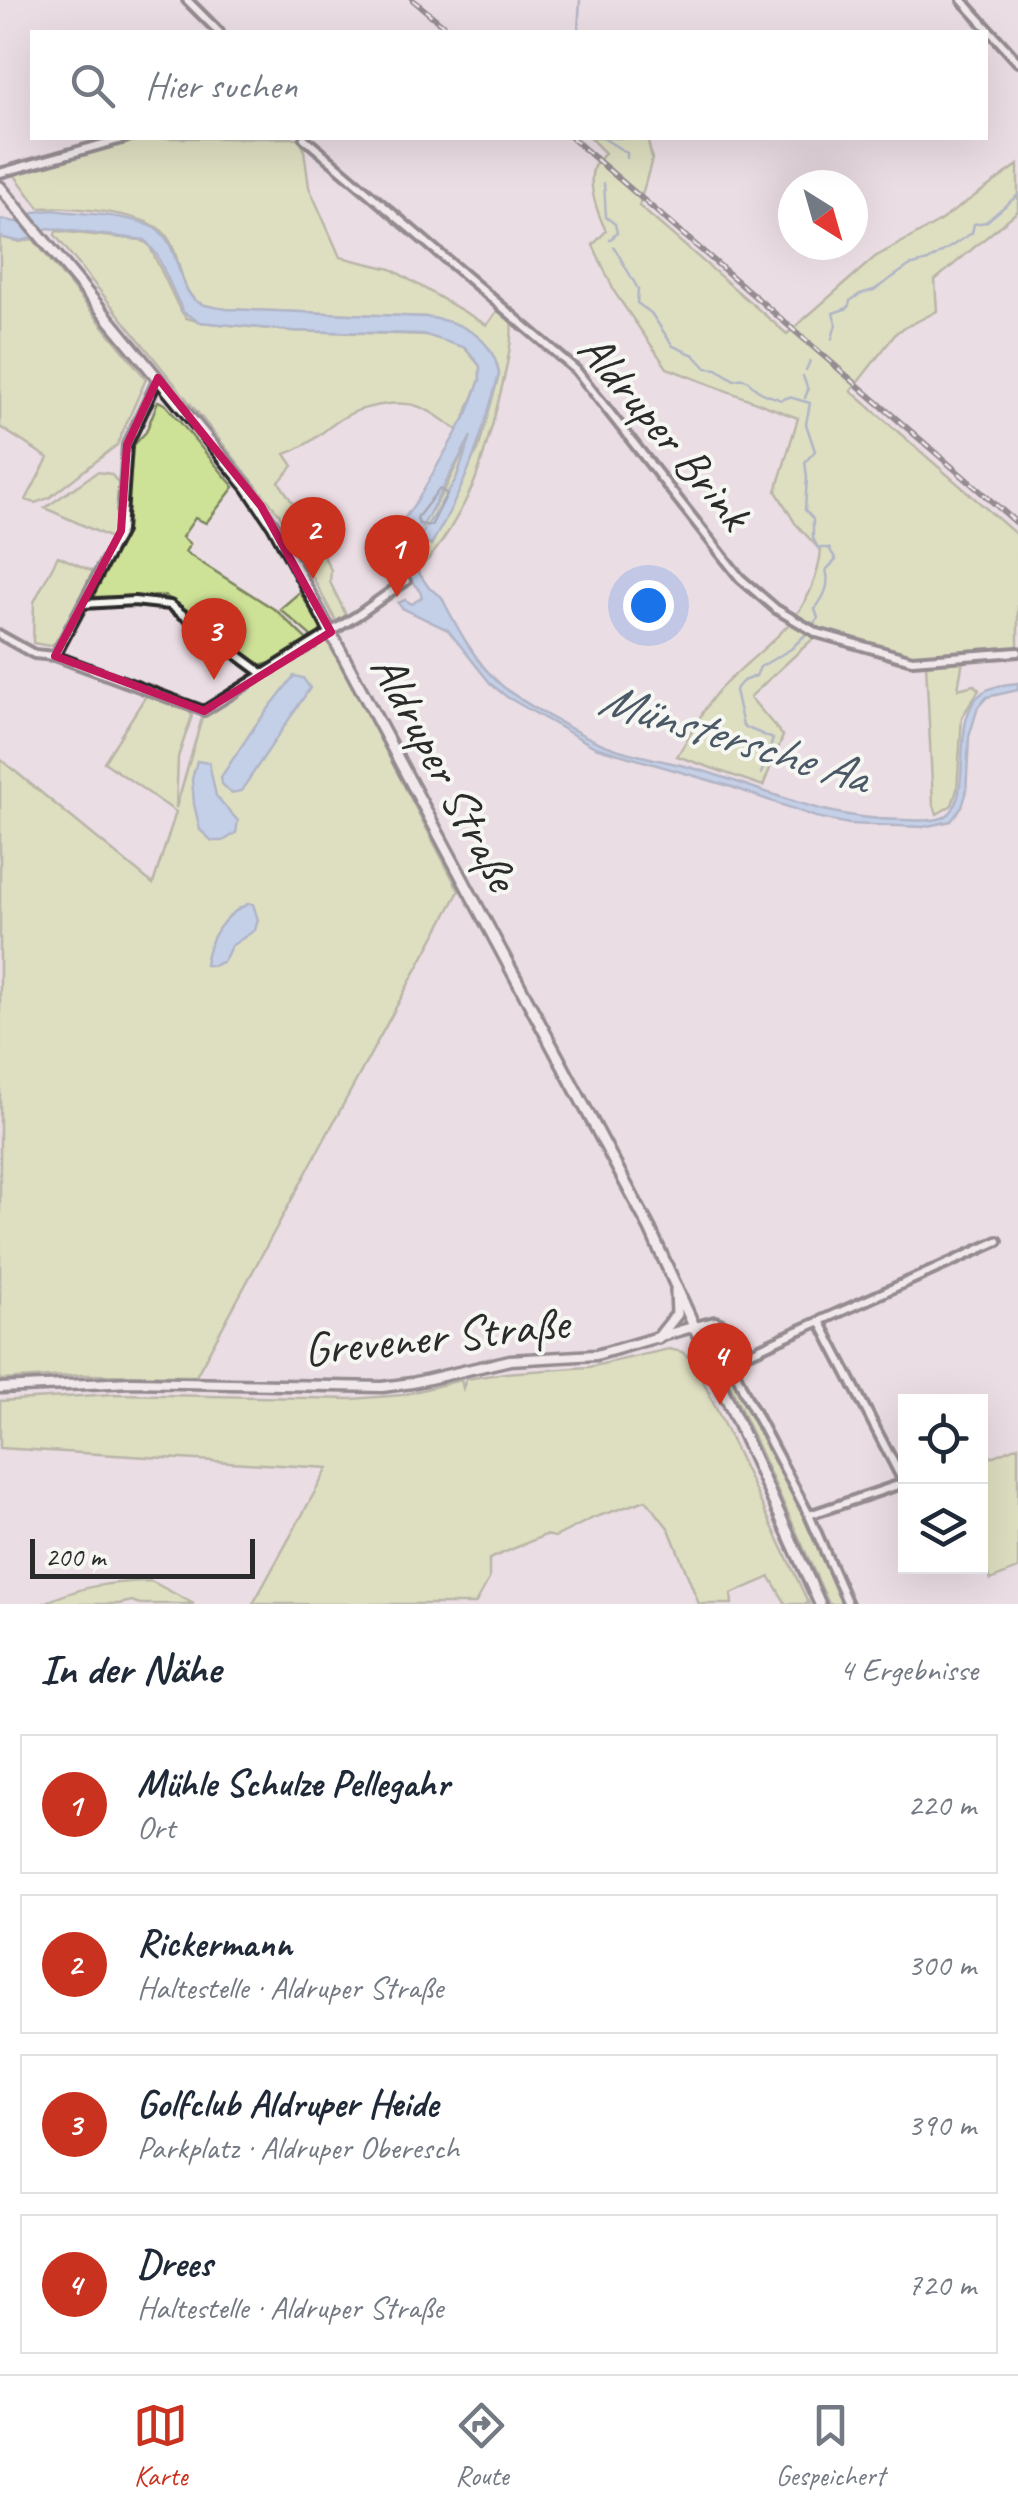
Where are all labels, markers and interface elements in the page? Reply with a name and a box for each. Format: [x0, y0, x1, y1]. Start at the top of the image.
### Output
search box [30, 30, 988, 140]
icon: search [65, 58, 120, 113]
text: Hier suchen [145, 62, 297, 109]
north arrow [778, 170, 868, 260]
street label: Aldruper Brink [565, 320, 767, 545]
pin: 2 [280, 496, 346, 579]
pin: 1 [364, 514, 430, 597]
your location [623, 580, 674, 631]
pin: 3 [182, 598, 246, 680]
street label: Aldruper Straße [358, 643, 534, 904]
water label: Münstersche Aa [592, 666, 881, 809]
street label: Grevener Straße [301, 1292, 575, 1380]
pin: 4 [688, 1322, 752, 1405]
map controls [898, 1394, 988, 1574]
button: locate [898, 1394, 988, 1484]
button: layers [898, 1484, 988, 1574]
scale bar [30, 1534, 255, 1578]
text: 200 m [45, 1539, 105, 1574]
text: In der Nähe [40, 1643, 221, 1696]
text: 4 Ergebnisse [839, 1649, 978, 1690]
text: Mühle Schulze Pellegahr [137, 1760, 449, 1807]
text: 1 [67, 1784, 82, 1825]
text: 220 m [907, 1784, 976, 1825]
text: Ort [137, 1807, 175, 1848]
text: Rickermann [137, 1920, 292, 1967]
text: 2 [67, 1944, 82, 1985]
text: 300 m [907, 1944, 976, 1985]
text: Haltestelle · Aldruper Straße [137, 1967, 443, 2008]
text: Golfclub Aldruper Heide [137, 2080, 438, 2127]
text: 3 [67, 2104, 82, 2145]
text: 390 m [907, 2104, 976, 2145]
text: Parkplatz · Aldruper Oberesch [137, 2127, 459, 2168]
text: Drees [137, 2240, 212, 2287]
text: 4 [67, 2264, 82, 2305]
text: 720 m [907, 2264, 976, 2305]
text: Haltestelle · Aldruper Straße [137, 2287, 443, 2328]
tab: Karte [133, 2398, 188, 2493]
tab: Route [454, 2398, 509, 2493]
tab: Gespeichert [776, 2398, 885, 2493]

